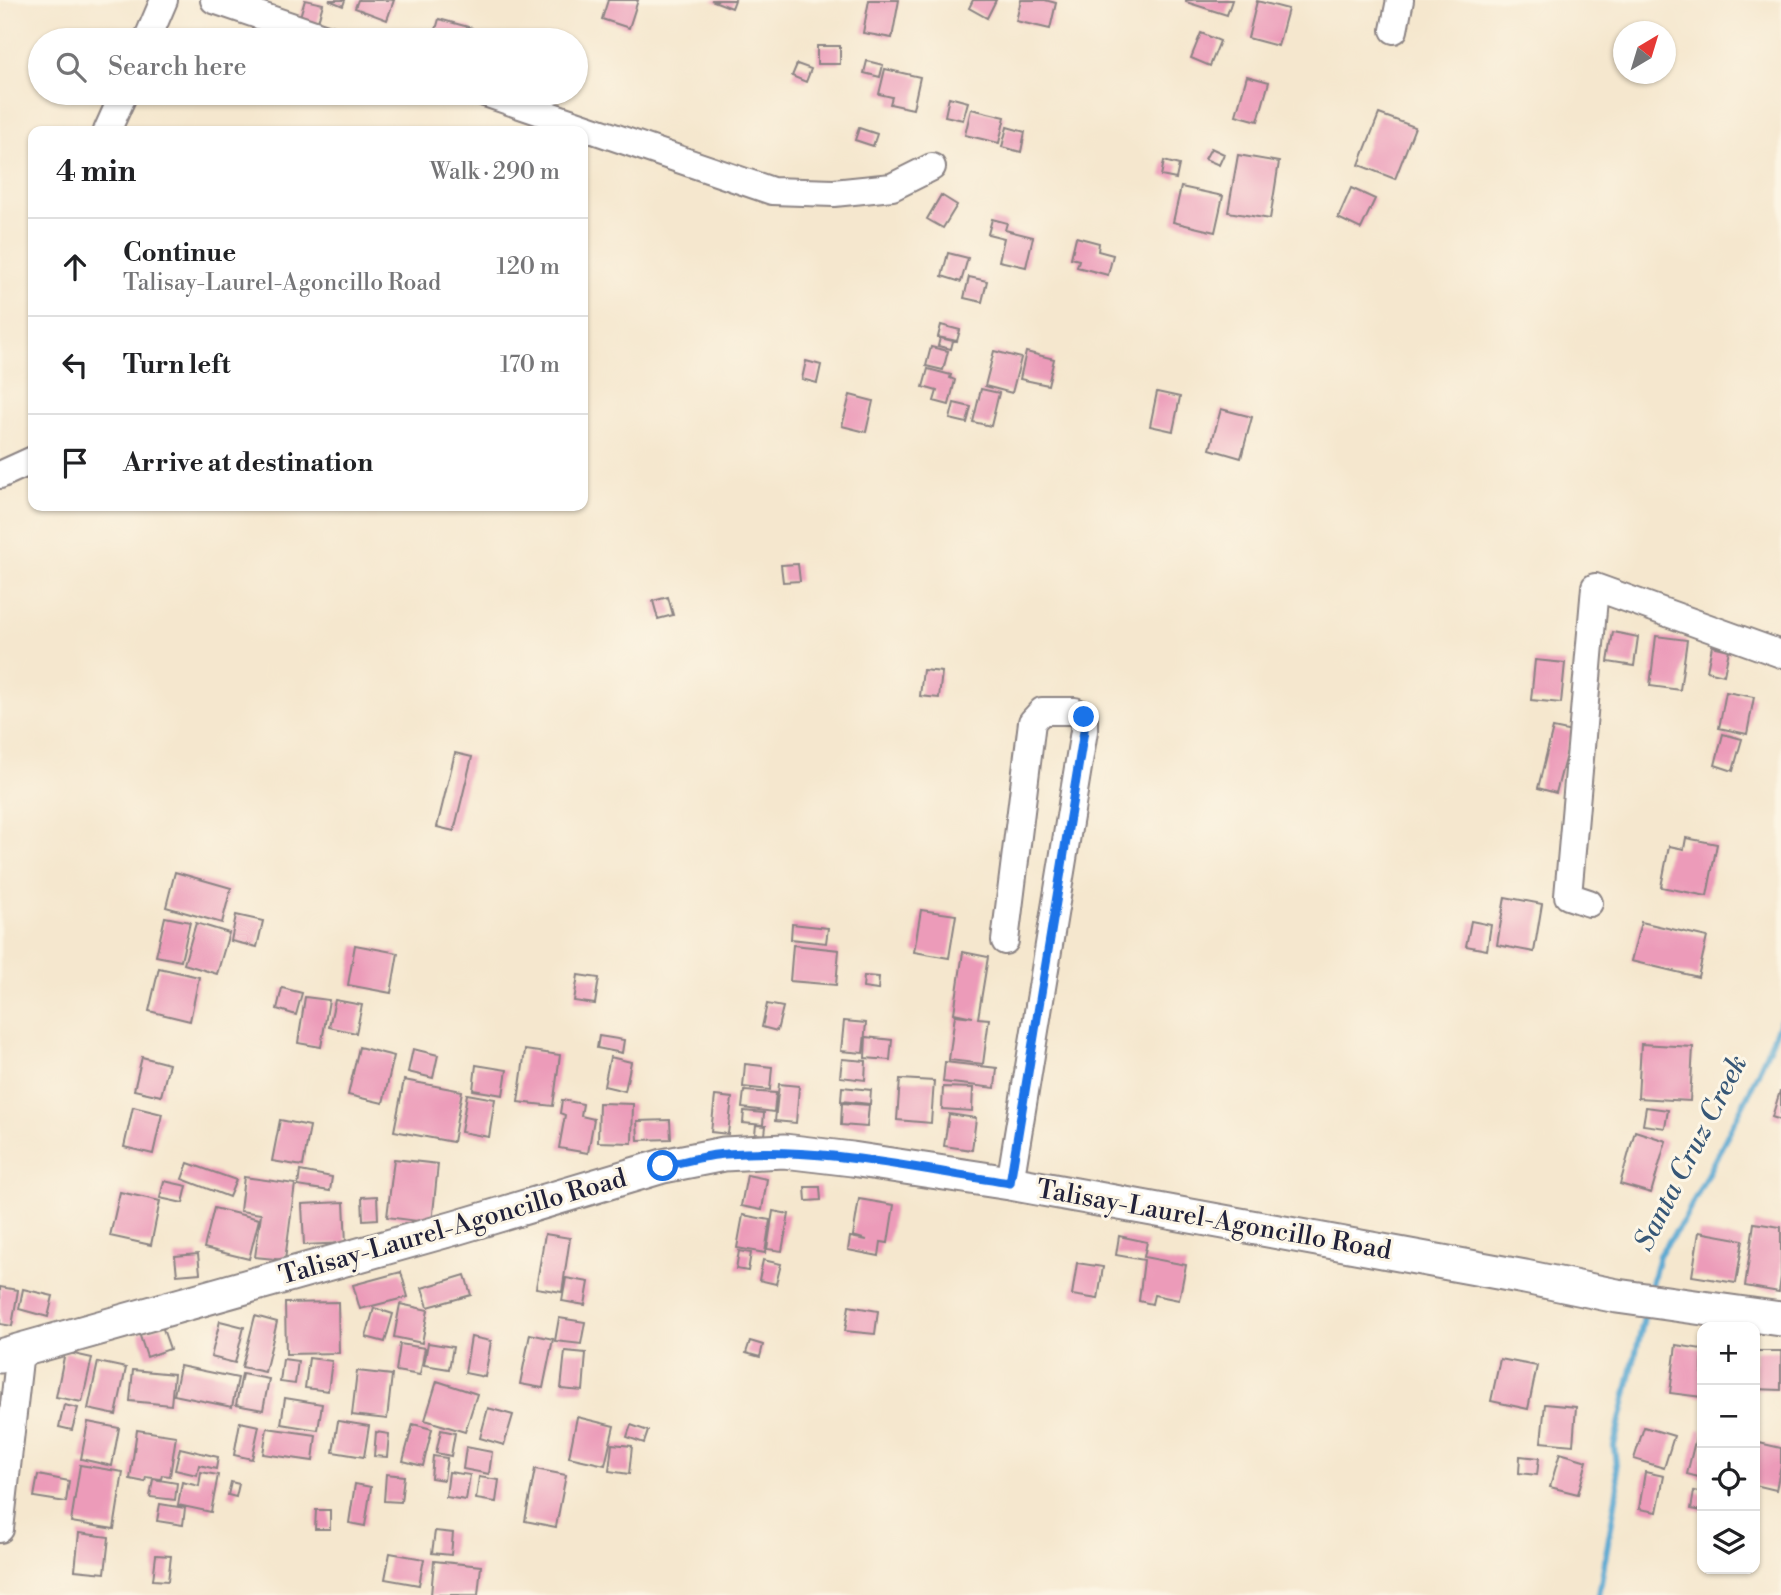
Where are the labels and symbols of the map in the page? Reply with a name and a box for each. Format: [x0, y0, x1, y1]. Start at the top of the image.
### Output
north arrow [1613, 21, 1676, 84]
route end [1068, 701, 1099, 732]
water label: Santa Cruz Creek [1627, 1049, 1755, 1257]
route start [647, 1150, 678, 1181]
street label: Talisay-Laurel-Agoncillo Road [276, 1162, 630, 1292]
street label: Talisay-Laurel-Agoncillo Road [1034, 1173, 1394, 1267]

